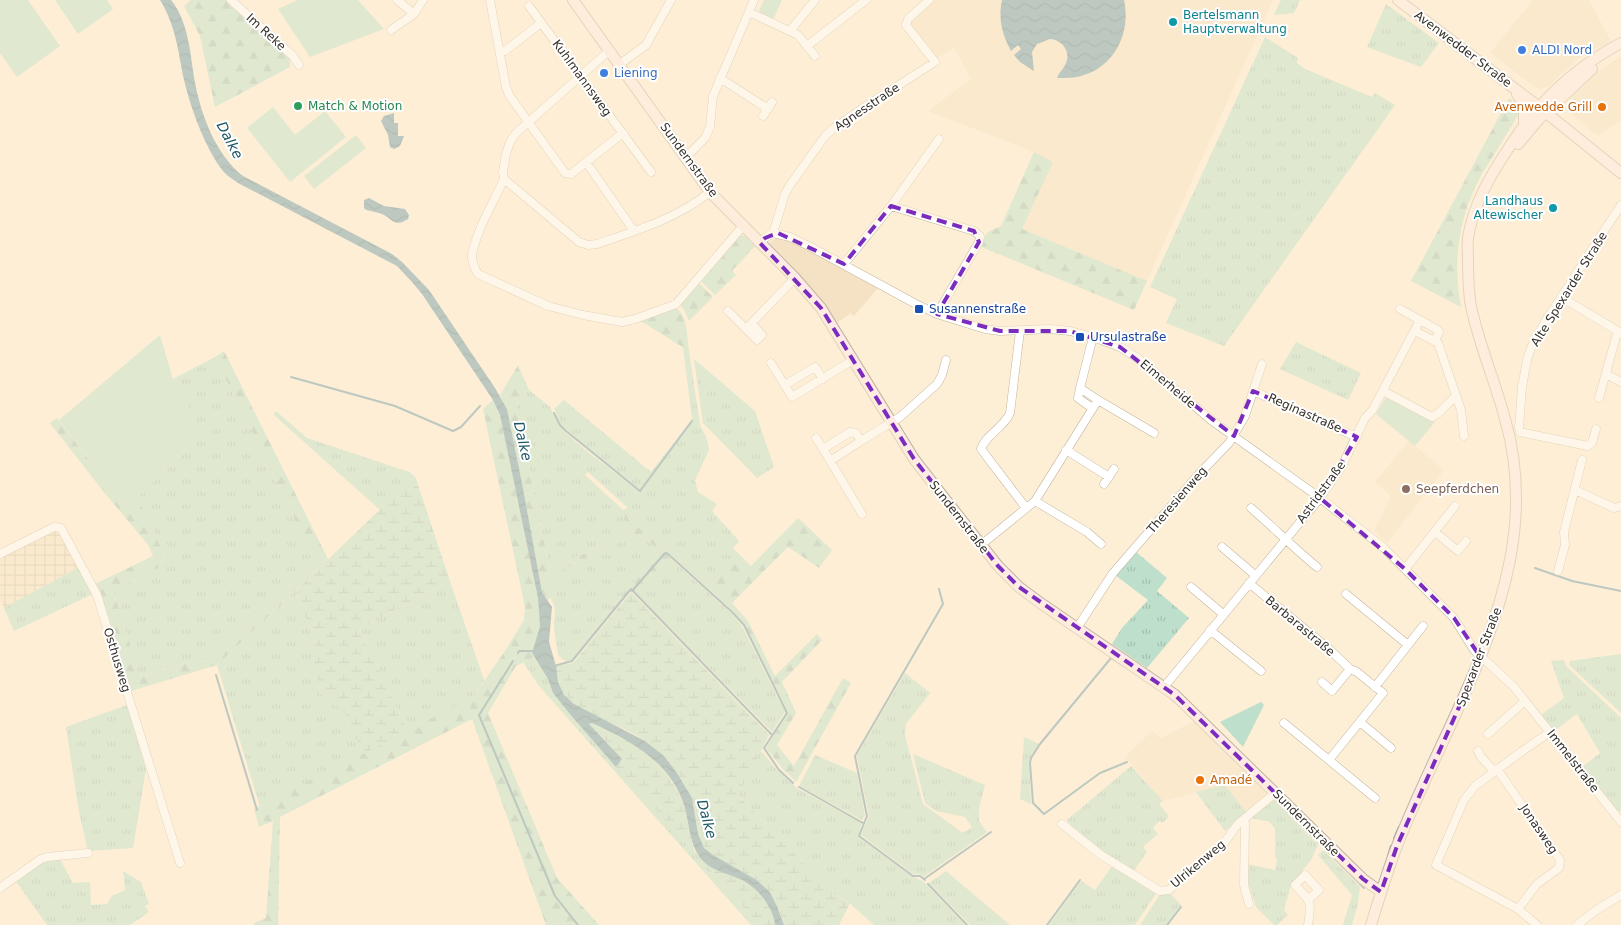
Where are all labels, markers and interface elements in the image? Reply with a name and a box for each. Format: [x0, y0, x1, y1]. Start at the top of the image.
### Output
place label: Bertelsmann Hauptverwaltung [1183, 8, 1287, 36]
street label: Avenwedder Straße [1412, 8, 1514, 90]
street label: Im Reke [243, 11, 289, 53]
marker: Bertelsmann Hauptverwaltung [1167, 16, 1179, 28]
street label: Kuhlmannsweg [550, 37, 614, 119]
place label: ALDI Nord [1532, 43, 1592, 57]
marker: ALDI Nord [1516, 44, 1528, 56]
place label: Liening [614, 66, 658, 80]
marker: Liening [598, 67, 610, 79]
street label: Agnesstraße [832, 80, 902, 134]
place label: Match & Motion [308, 99, 402, 113]
marker: Match & Motion [292, 100, 304, 112]
place label: Avenwedde Grill [1495, 100, 1592, 114]
marker: Avenwedde Grill [1596, 101, 1608, 113]
water label: Dalke [214, 119, 246, 161]
street label: Sundernstraße [657, 120, 721, 200]
place label: Landhaus Altewischer [1473, 194, 1543, 222]
marker: Landhaus Altewischer [1547, 202, 1559, 214]
street label: Alte Spexarder Straße [1528, 229, 1610, 349]
place label: Susannenstraße [929, 302, 1026, 316]
marker: Susannenstraße [913, 303, 925, 315]
place label: Ursulastraße [1090, 330, 1166, 344]
marker: Ursulastraße [1074, 331, 1086, 343]
street label: Eimerheide [1137, 357, 1199, 411]
street label: Reginastraße [1266, 390, 1344, 436]
water label: Dalke [511, 420, 535, 462]
street label: Astridstraße [1294, 458, 1348, 526]
street label: Theresienweg [1144, 464, 1210, 537]
street label: Sundernstraße [926, 478, 992, 556]
place label: Seepferdchen [1416, 482, 1499, 496]
marker: Seepferdchen [1400, 483, 1412, 495]
street label: Barbarastraße [1263, 593, 1337, 659]
street label: Spexarder Straße [1454, 606, 1504, 708]
street label: Osthusweg [101, 626, 133, 694]
street label: Immelstraße [1544, 727, 1602, 795]
place label: Amadé [1210, 773, 1252, 787]
marker: Amadé [1194, 774, 1206, 786]
street label: Sundernstraße [1270, 787, 1342, 859]
water label: Dalke [694, 798, 720, 840]
street label: Jonasweg [1517, 801, 1561, 857]
street label: Ulrikenweg [1168, 837, 1228, 891]

